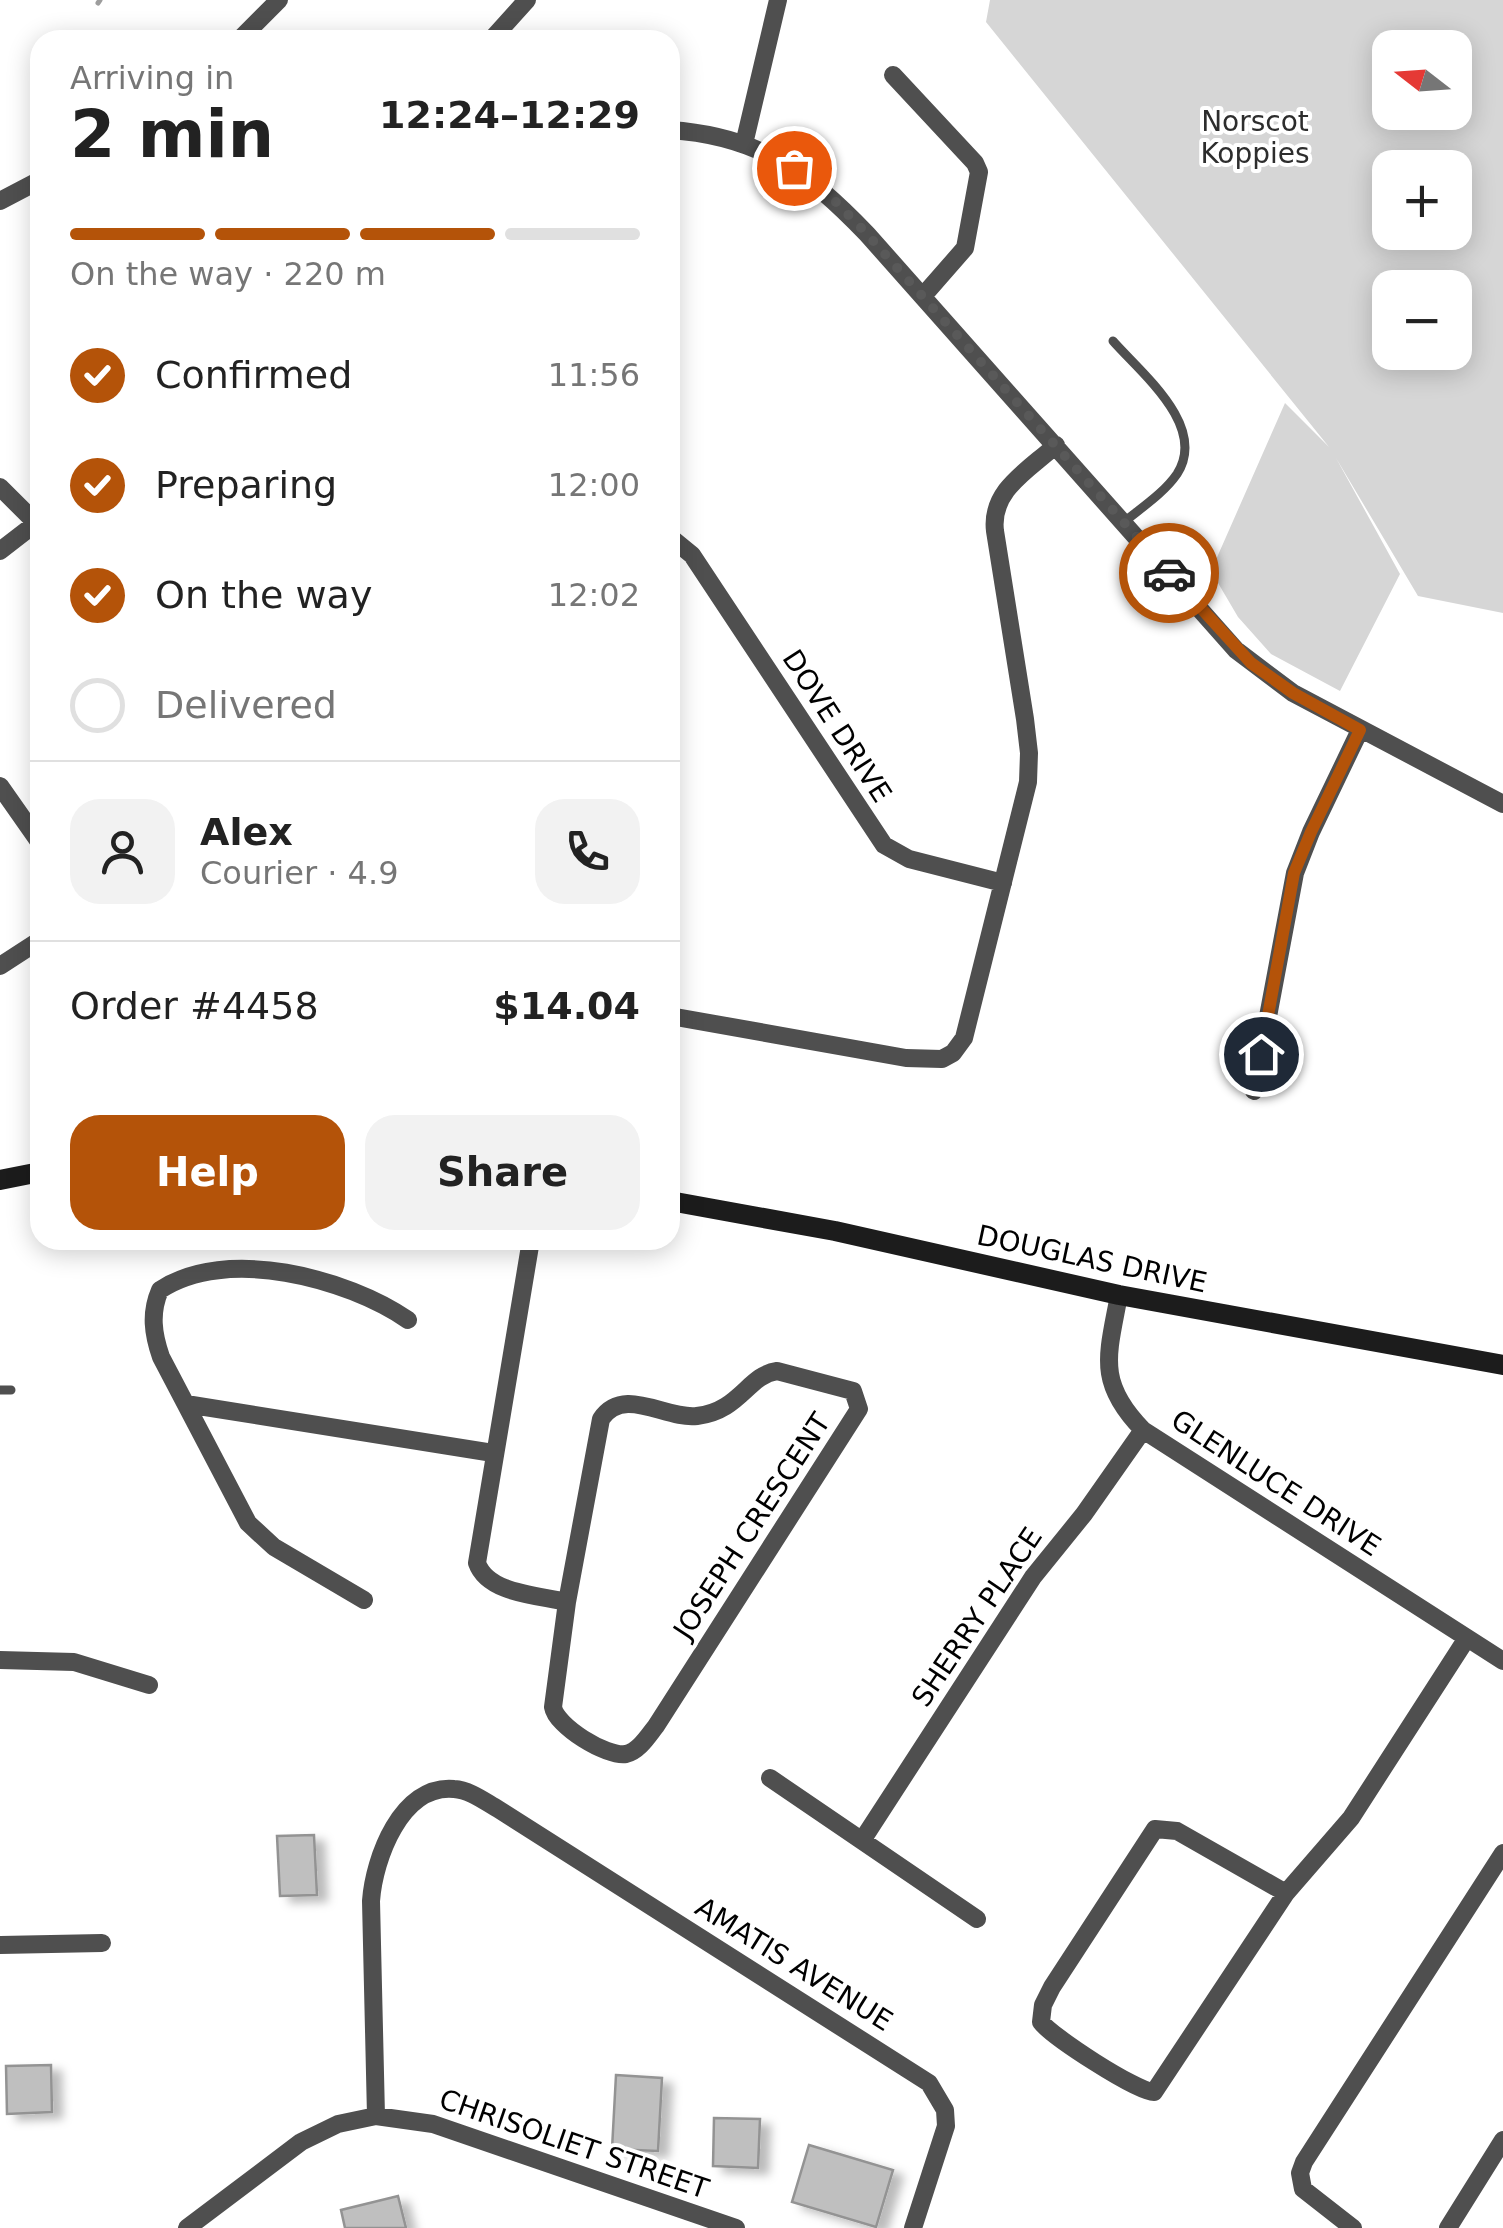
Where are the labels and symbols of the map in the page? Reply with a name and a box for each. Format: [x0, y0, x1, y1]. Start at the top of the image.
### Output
north arrow [1372, 30, 1472, 130]
park label: Norscot Koppies [1200, 105, 1310, 170]
pin [752, 126, 837, 211]
courier [1119, 523, 1219, 623]
street label: DOVE DRIVE [776, 644, 898, 808]
pin [1219, 1012, 1304, 1097]
street label: DOUGLAS DRIVE [974, 1219, 1210, 1299]
street label: GLENLUCE DRIVE [1165, 1403, 1387, 1563]
street label: JOSEPH CRESCENT [666, 1406, 838, 1647]
street label: SHERRY PLACE [905, 1521, 1049, 1713]
street label: AMATIS AVENUE [690, 1890, 898, 2038]
street label: CHRISOLIET STREET [435, 2082, 714, 2206]

